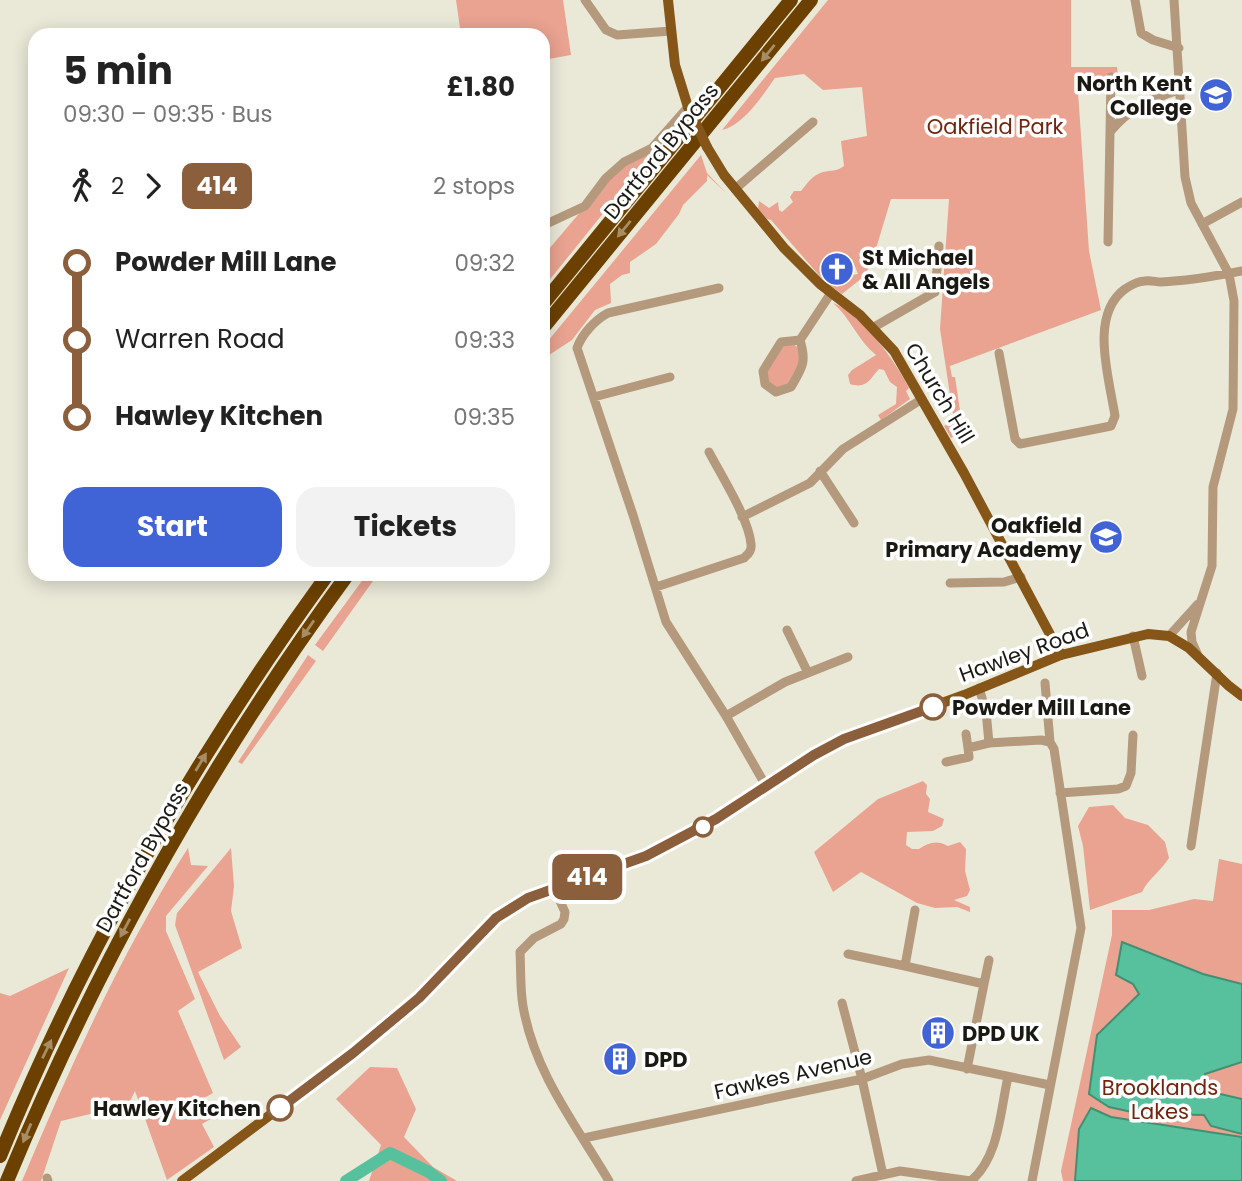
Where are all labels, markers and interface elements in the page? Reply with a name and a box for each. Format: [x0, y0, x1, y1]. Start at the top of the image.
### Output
text: 5 min [63, 44, 173, 97]
one-way arrow [761, 44, 776, 61]
text: £1.80 [447, 69, 515, 105]
place label: North Kent College [1076, 69, 1192, 122]
school or university icon: North Kent College [1197, 76, 1235, 114]
street label: Dartford Bypass [597, 77, 725, 225]
text: 09:30 – 09:35 · Bus [63, 98, 272, 130]
park label: Oakfield Park [927, 112, 1063, 141]
icon: walk [63, 167, 101, 205]
icon: forward [134, 167, 172, 205]
text: 414 [196, 169, 238, 202]
text: 2 [111, 170, 124, 202]
text: 2 stops [433, 170, 515, 202]
one-way arrow [617, 220, 632, 238]
place label: St Michael & All Angels [862, 243, 990, 296]
text: Powder Mill Lane [115, 244, 337, 280]
text: 09:32 [454, 247, 515, 279]
church icon: St Michael & All Angels [818, 250, 856, 288]
text: Warren Road [115, 321, 285, 357]
text: 09:33 [454, 324, 515, 356]
street label: Church Hill [899, 337, 981, 449]
text: Hawley Kitchen [115, 398, 323, 434]
text: 09:35 [453, 401, 515, 433]
button: Start [63, 487, 282, 567]
button: Tickets [296, 487, 515, 567]
place label: Oakfield Primary Academy [885, 511, 1083, 564]
school or university icon: Oakfield Primary Academy [1087, 518, 1125, 556]
street label: Hawley Road [955, 615, 1093, 689]
one-way arrow [301, 620, 315, 638]
place label: Powder Mill Lane [952, 693, 1131, 722]
marker: Powder Mill Lane [920, 694, 946, 720]
one-way arrow [195, 753, 208, 772]
street label: Dartford Bypass [89, 777, 195, 937]
unlabelled marker [693, 817, 713, 837]
line badge: 414 [547, 854, 627, 900]
text: 414 [566, 860, 608, 893]
one-way arrow [120, 918, 131, 938]
building icon: DPD UK [919, 1014, 957, 1052]
place label: DPD UK [962, 1019, 1040, 1048]
one-way arrow [42, 1039, 53, 1059]
building icon: DPD [601, 1040, 639, 1078]
street label: Fawkes Avenue [711, 1042, 875, 1106]
place label: DPD [644, 1045, 688, 1074]
park label: Brooklands Lakes [1102, 1073, 1218, 1126]
place label: Hawley Kitchen [93, 1094, 261, 1123]
marker: Hawley Kitchen [267, 1095, 293, 1121]
one-way arrow [21, 1123, 33, 1143]

